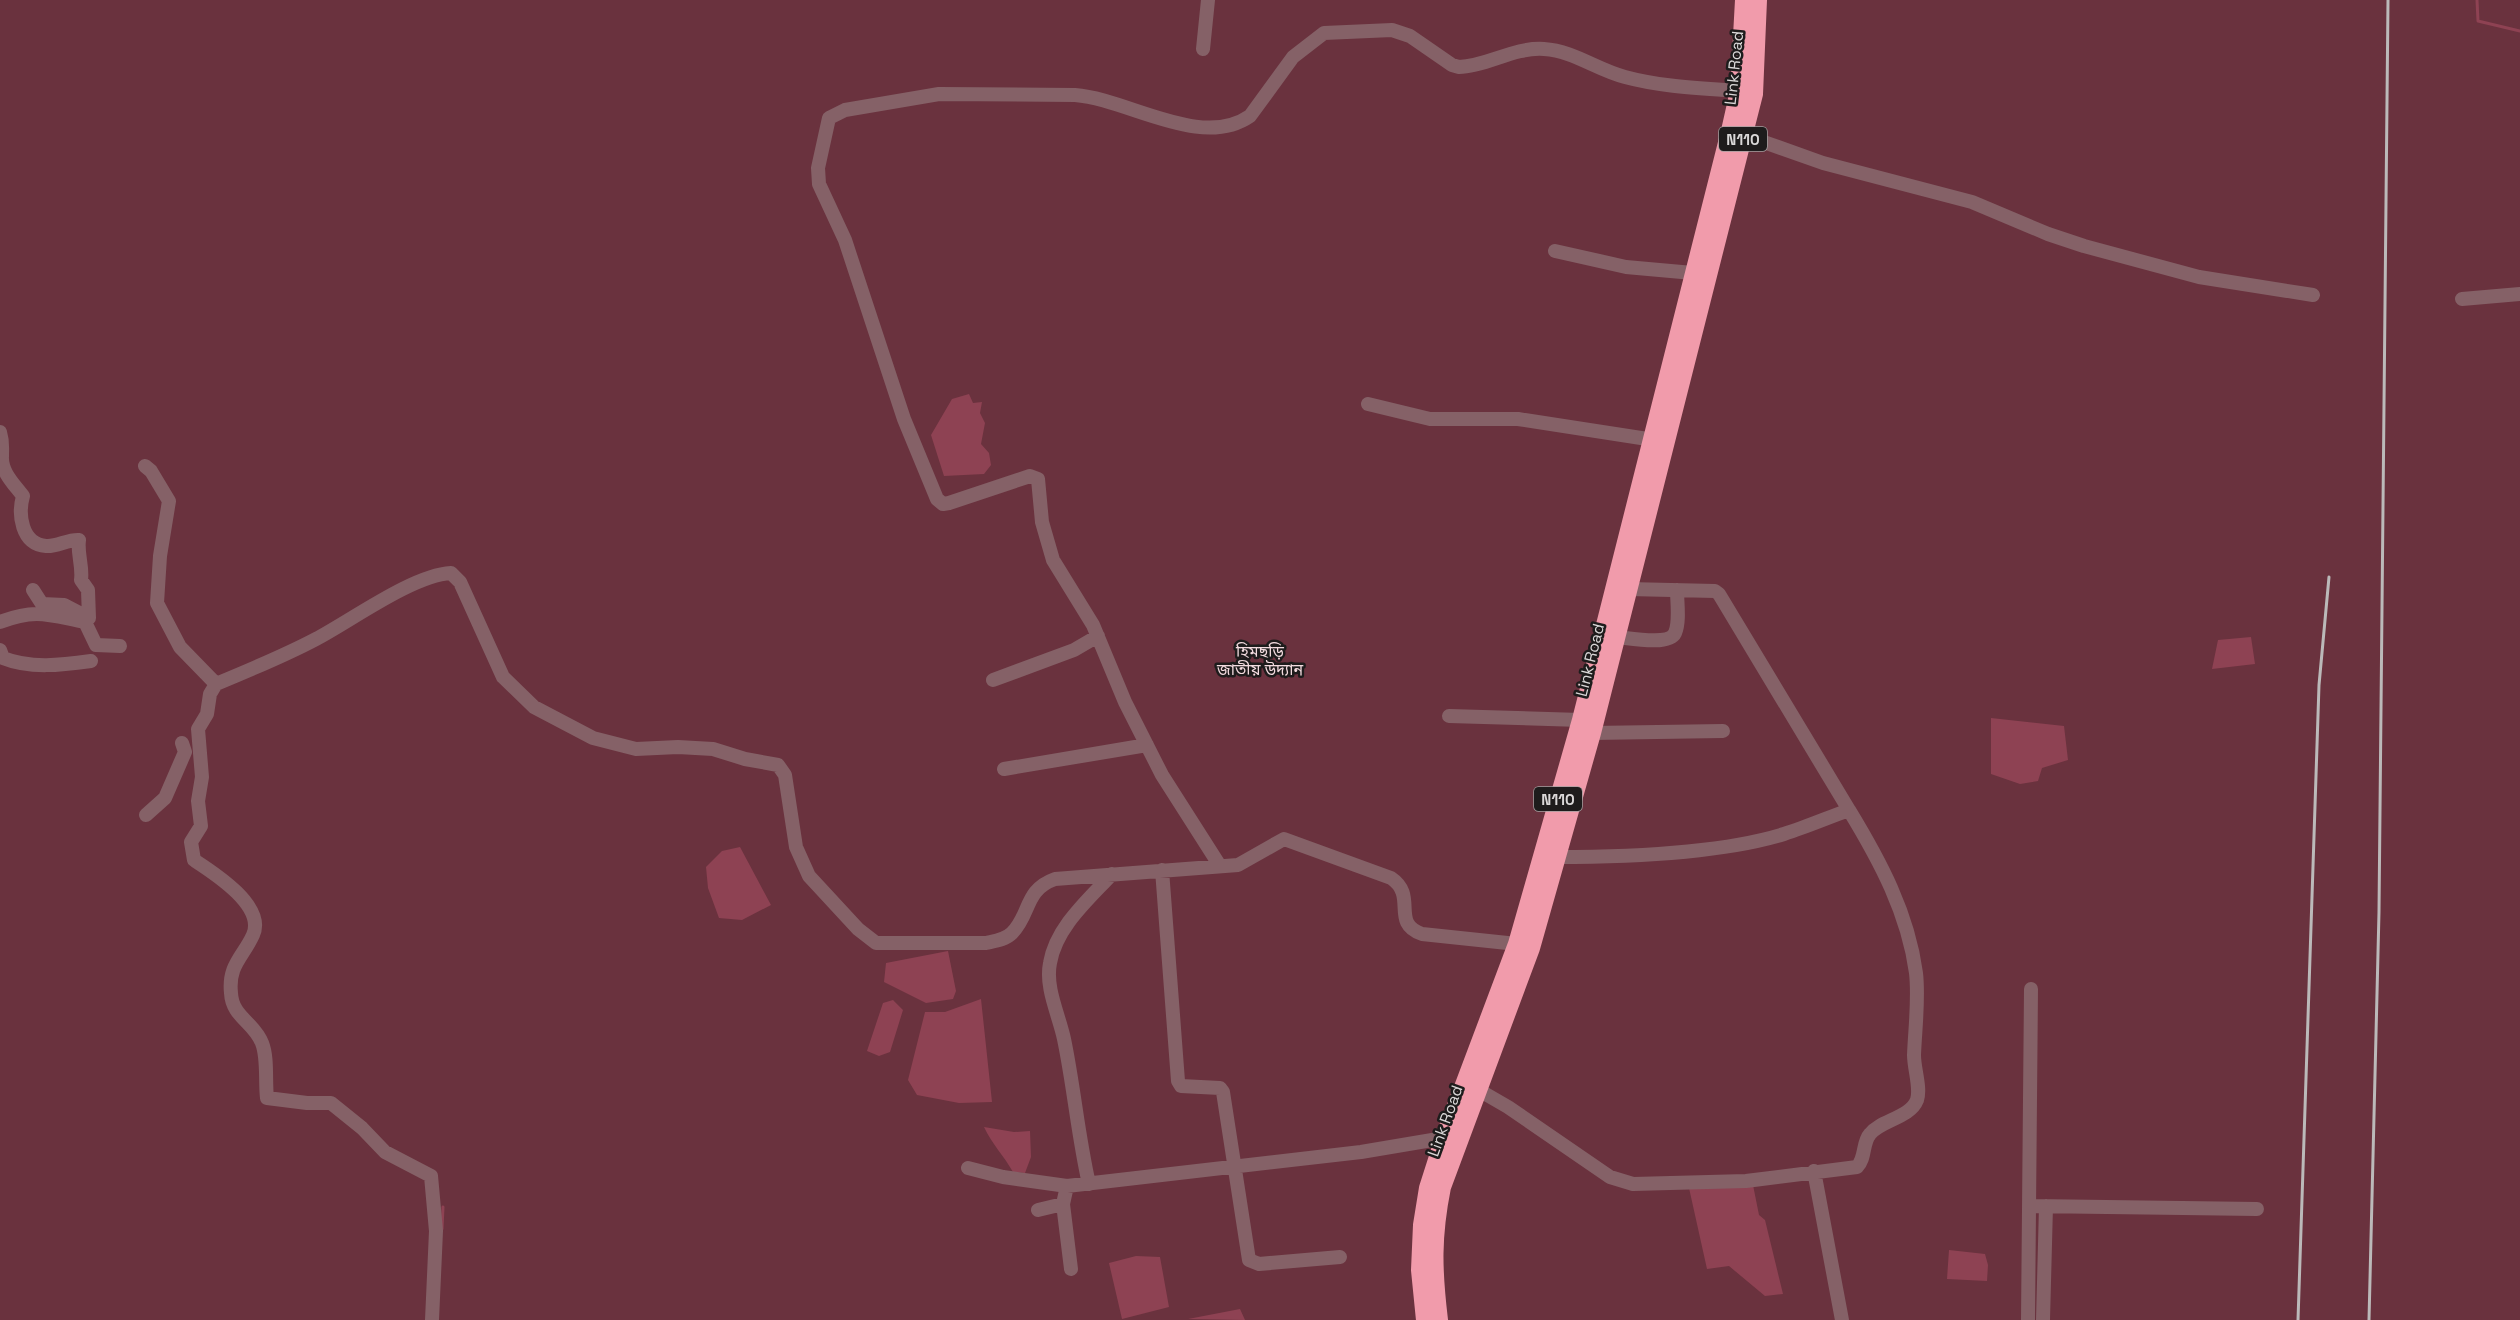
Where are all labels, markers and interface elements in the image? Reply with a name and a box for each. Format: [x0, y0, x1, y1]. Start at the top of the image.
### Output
street label: Link Road [1720, 30, 1748, 106]
road number: N110 [1719, 127, 1767, 151]
street label: Link Road [1571, 621, 1609, 699]
park label: হিমছড়ি জাতীয় উদ্যান [1216, 641, 1303, 680]
road number: N110 [1534, 787, 1582, 811]
street label: Link Road [1422, 1082, 1468, 1160]

